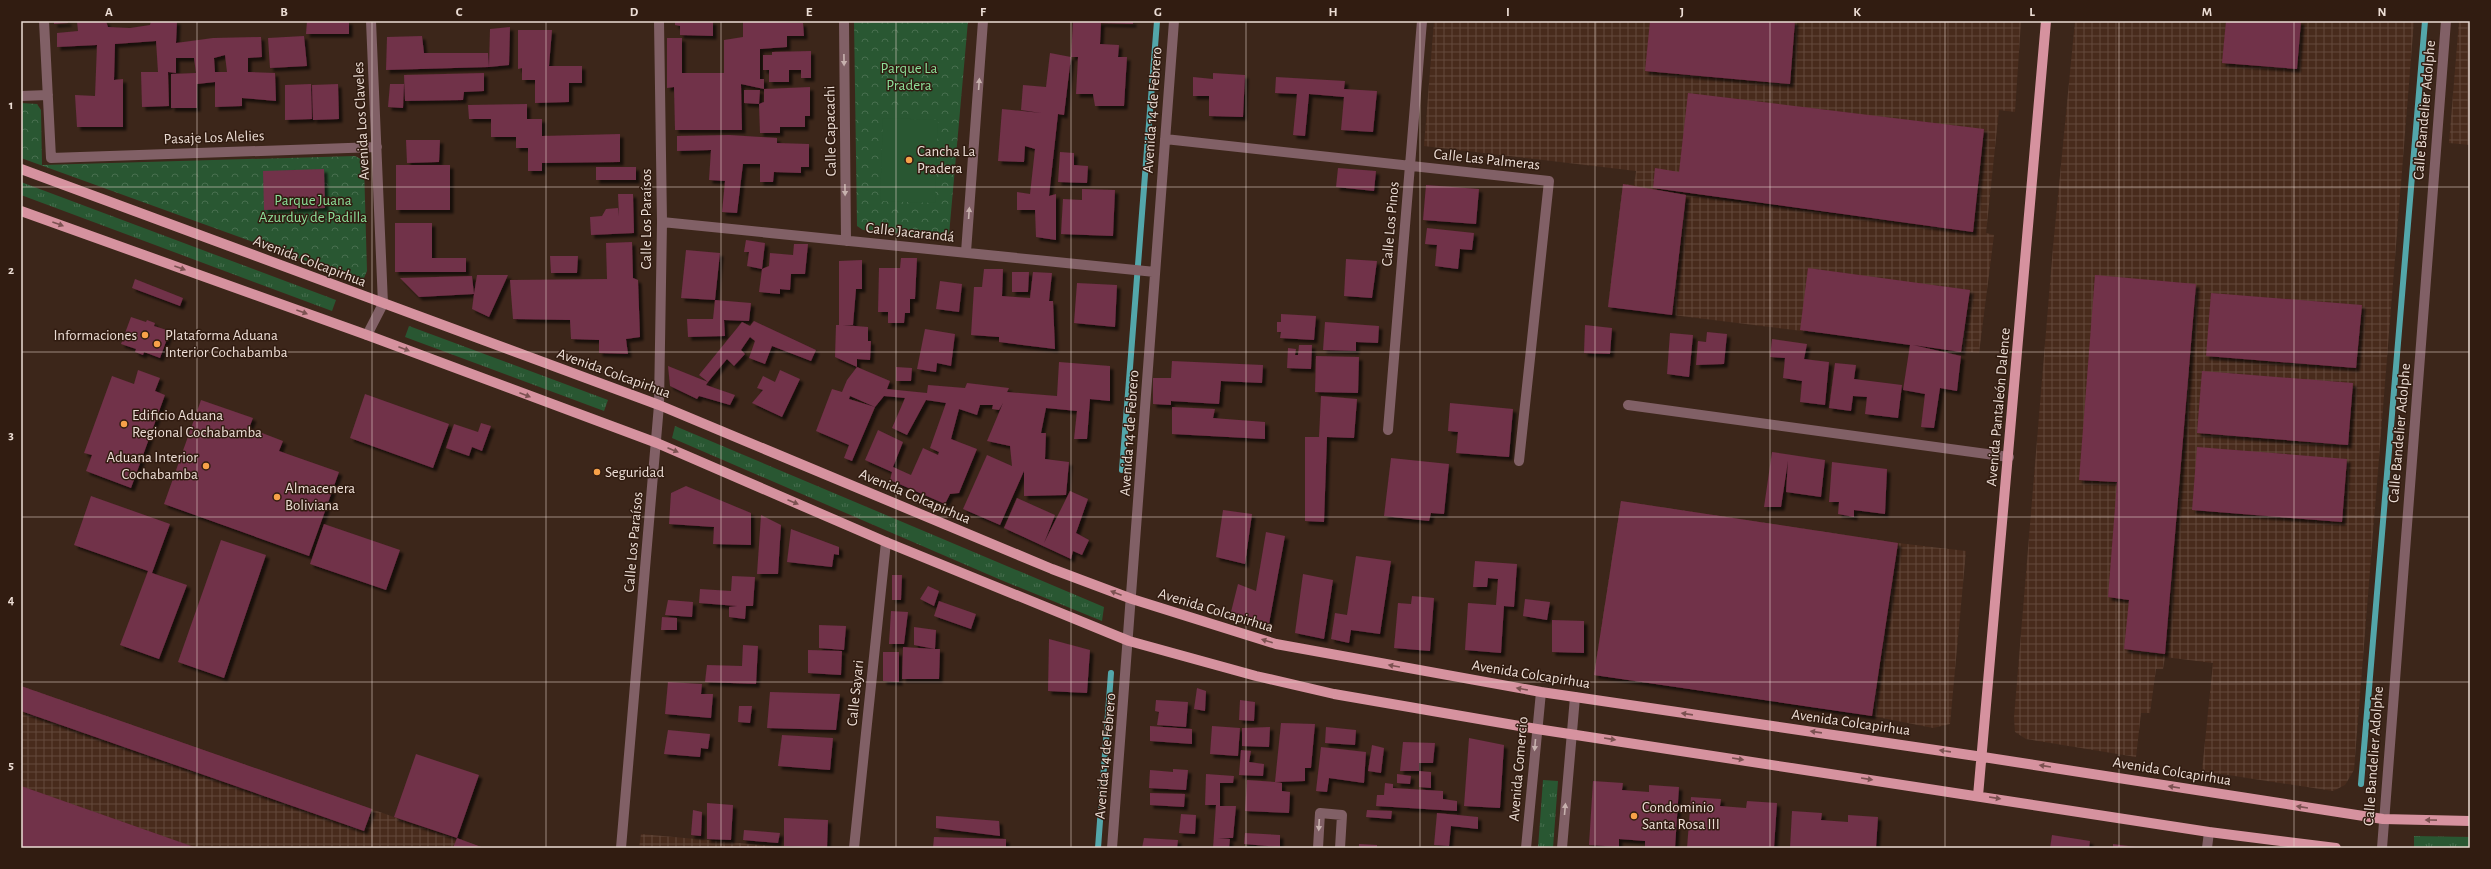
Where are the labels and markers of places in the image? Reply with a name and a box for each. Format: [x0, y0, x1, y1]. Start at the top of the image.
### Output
place label: Cancha La Pradera [917, 144, 976, 176]
marker: Cancha La Pradera [904, 155, 914, 165]
place label: Informaciones [53, 328, 137, 343]
place label: Plataforma Aduana Interior Cochabamba [165, 328, 288, 360]
marker: Informaciones [140, 330, 150, 340]
marker: Plataforma Aduana Interior Cochabamba [152, 339, 162, 349]
place label: Edificio Aduana Regional Cochabamba [132, 408, 262, 440]
marker: Edificio Aduana Regional Cochabamba [119, 419, 129, 429]
place label: Aduana Interior Cochabamba [107, 450, 198, 482]
marker: Aduana Interior Cochabamba [201, 461, 211, 471]
place label: Seguridad [605, 465, 665, 480]
marker: Seguridad [592, 467, 602, 477]
place label: Almacenera Boliviana [285, 481, 355, 513]
marker: Almacenera Boliviana [272, 492, 282, 502]
place label: Condominio Santa Rosa III [1642, 800, 1720, 832]
marker: Condominio Santa Rosa III [1629, 811, 1639, 821]

